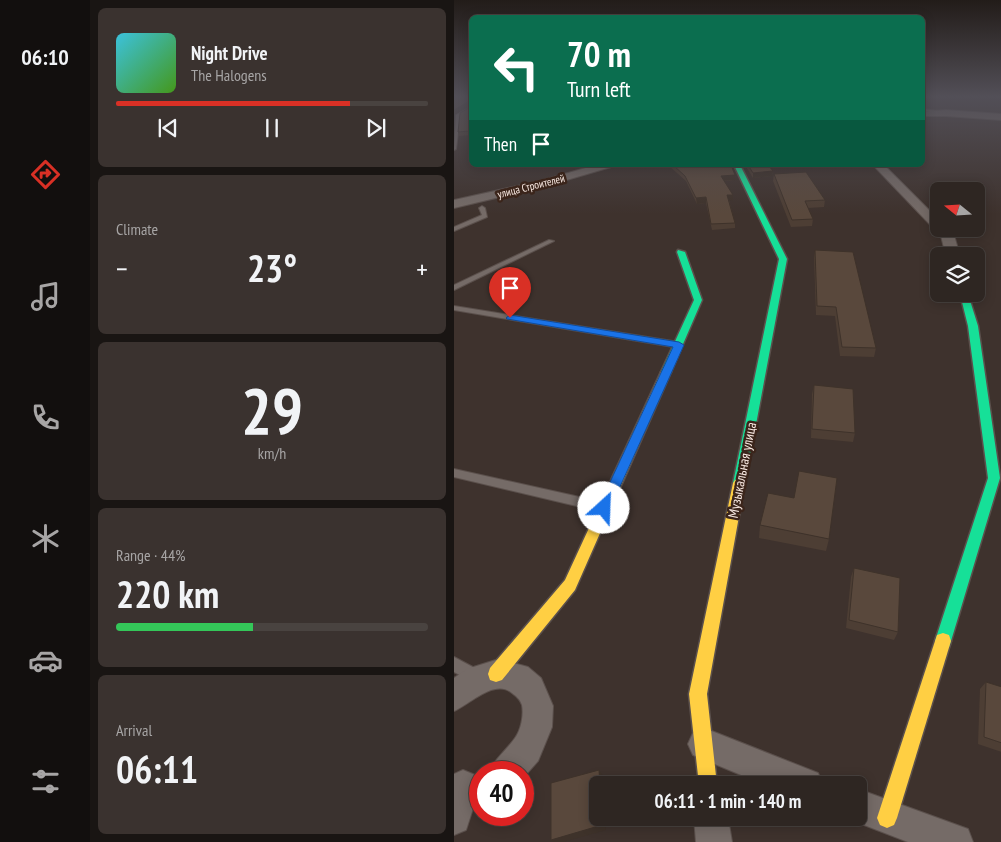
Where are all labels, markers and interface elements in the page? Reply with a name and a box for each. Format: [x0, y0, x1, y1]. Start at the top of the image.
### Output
text: 70 m [567, 31, 631, 77]
icon: left [484, 35, 549, 100]
text: Night Drive [191, 41, 268, 65]
text: 06:10 [21, 43, 69, 71]
text: The Halogens [191, 65, 267, 85]
text: Turn left [567, 75, 631, 103]
icon: previous [154, 114, 182, 142]
icon: pause [258, 114, 286, 142]
icon: next [362, 114, 390, 142]
icon: arrive [527, 130, 555, 158]
text: Then [484, 132, 517, 156]
icon: directions [28, 157, 63, 192]
street label: улица Строителей [496, 171, 566, 201]
north arrow [930, 182, 985, 238]
map controls [930, 182, 985, 302]
text: Climate [116, 219, 158, 239]
text: 23° [247, 243, 297, 292]
button: layers [930, 247, 985, 302]
text: − [116, 250, 128, 287]
text: + [416, 250, 428, 287]
pin [489, 267, 531, 318]
icon: arrive [496, 274, 524, 302]
icon: music [28, 279, 63, 314]
text: 29 [241, 368, 303, 452]
icon: phone [28, 400, 63, 435]
street label: Музыкальная улица [724, 421, 760, 519]
text: km/h [258, 443, 286, 463]
position arrow [577, 481, 629, 533]
icon: climate [28, 521, 63, 556]
text: Range · 44% [116, 545, 185, 565]
text: 220 km [116, 569, 219, 618]
icon: car [28, 643, 63, 678]
text: Arrival [116, 720, 152, 740]
text: 06:11 [116, 744, 198, 793]
speed limit sign: 40 [469, 761, 534, 826]
icon: filters [28, 764, 63, 799]
text: 06:11 · 1 min · 140 m [655, 789, 801, 813]

